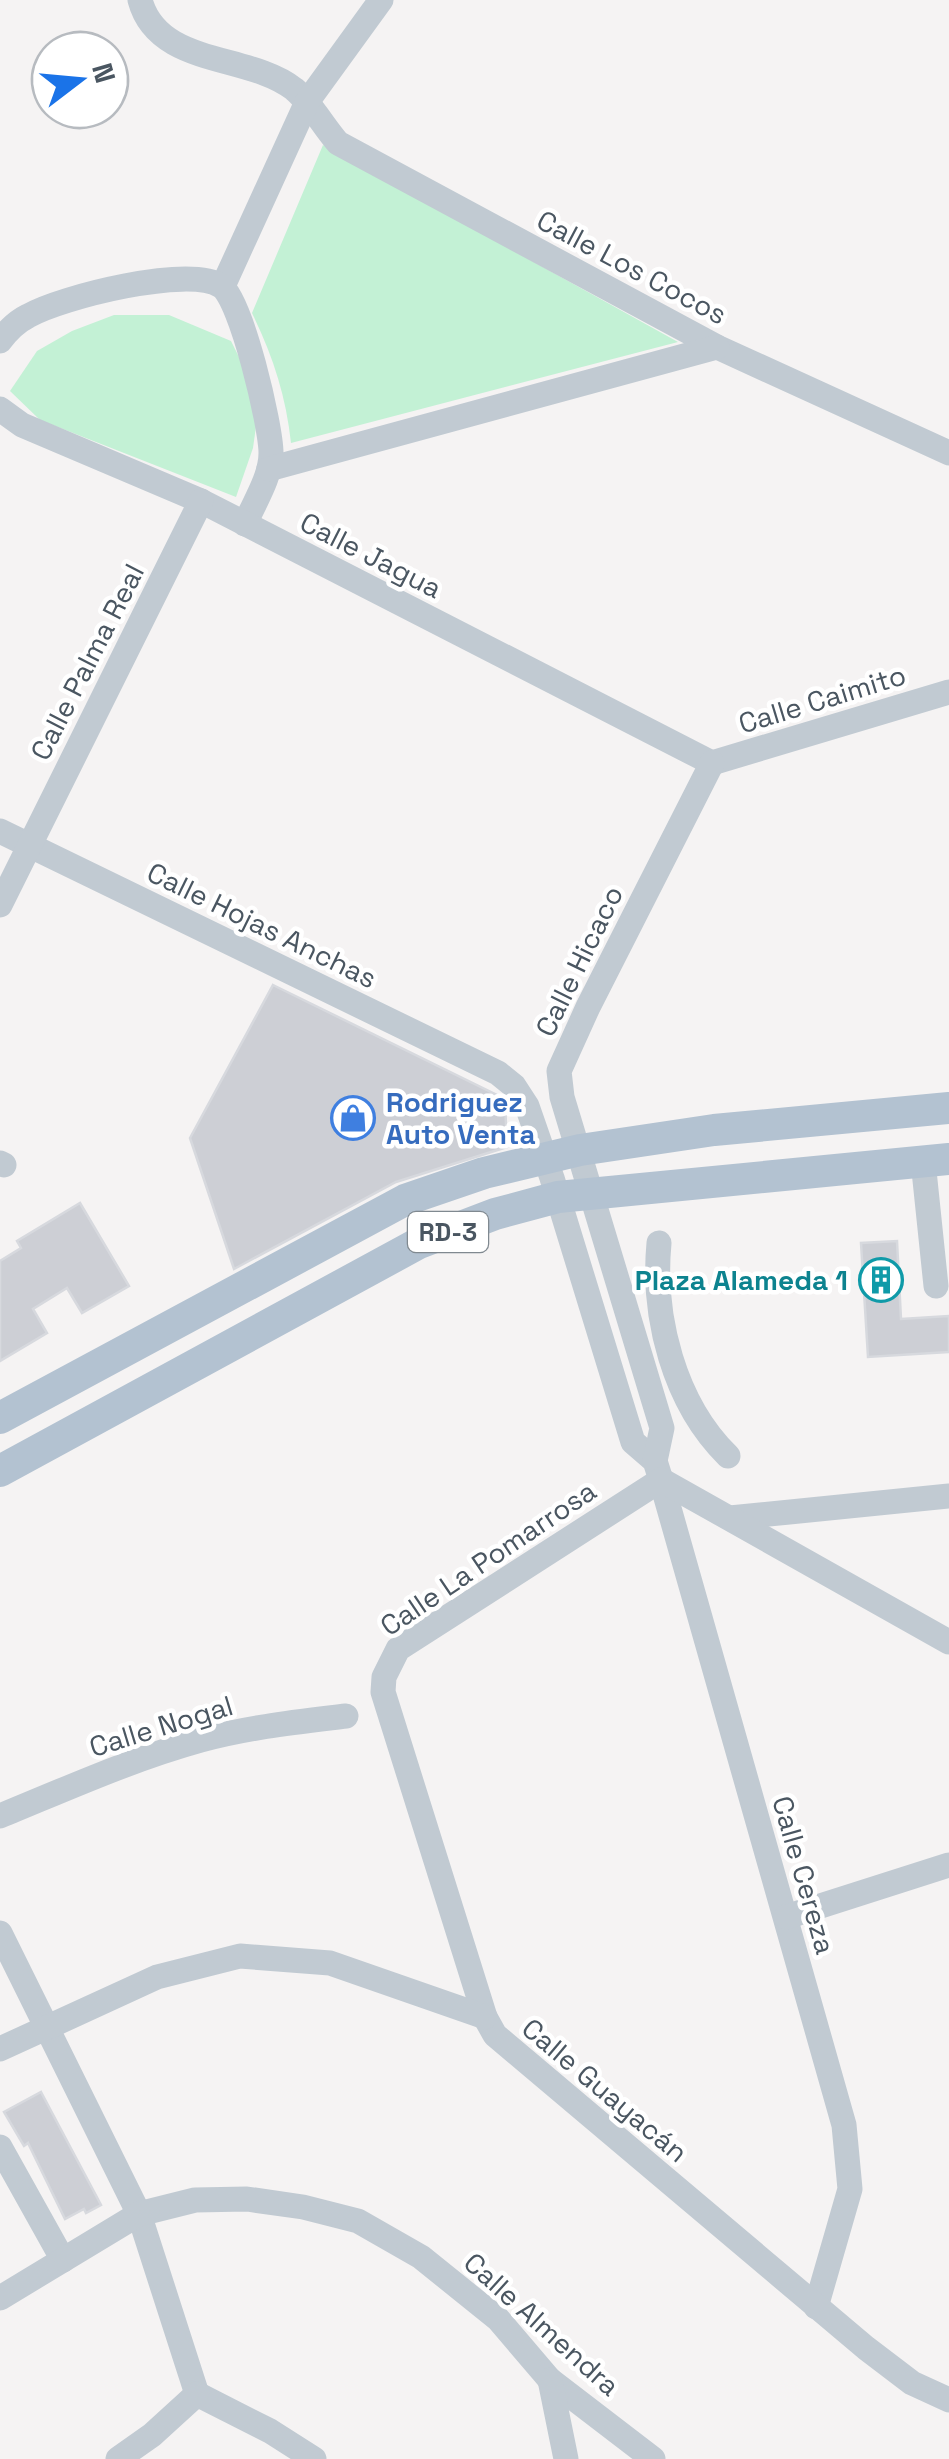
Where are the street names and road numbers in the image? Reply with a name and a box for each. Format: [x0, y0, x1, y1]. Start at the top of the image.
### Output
street label: Calle Los Cocos [531, 202, 733, 332]
street label: Calle Jagua [294, 504, 448, 606]
street label: Calle Palma Real [22, 558, 152, 766]
street label: Calle Caimito [734, 656, 910, 742]
street label: Calle Hojas Anchas [141, 854, 383, 996]
street label: Calle Hicaco [527, 880, 631, 1042]
road number: RD-3 [408, 1212, 488, 1252]
street label: Calle La Pomarrosa [373, 1472, 603, 1644]
street label: Calle Nogal [85, 1687, 237, 1765]
street label: Calle Cereza [764, 1792, 844, 1958]
street label: Calle Guayacán [515, 2010, 695, 2170]
street label: Calle Almendra [456, 2244, 628, 2404]

